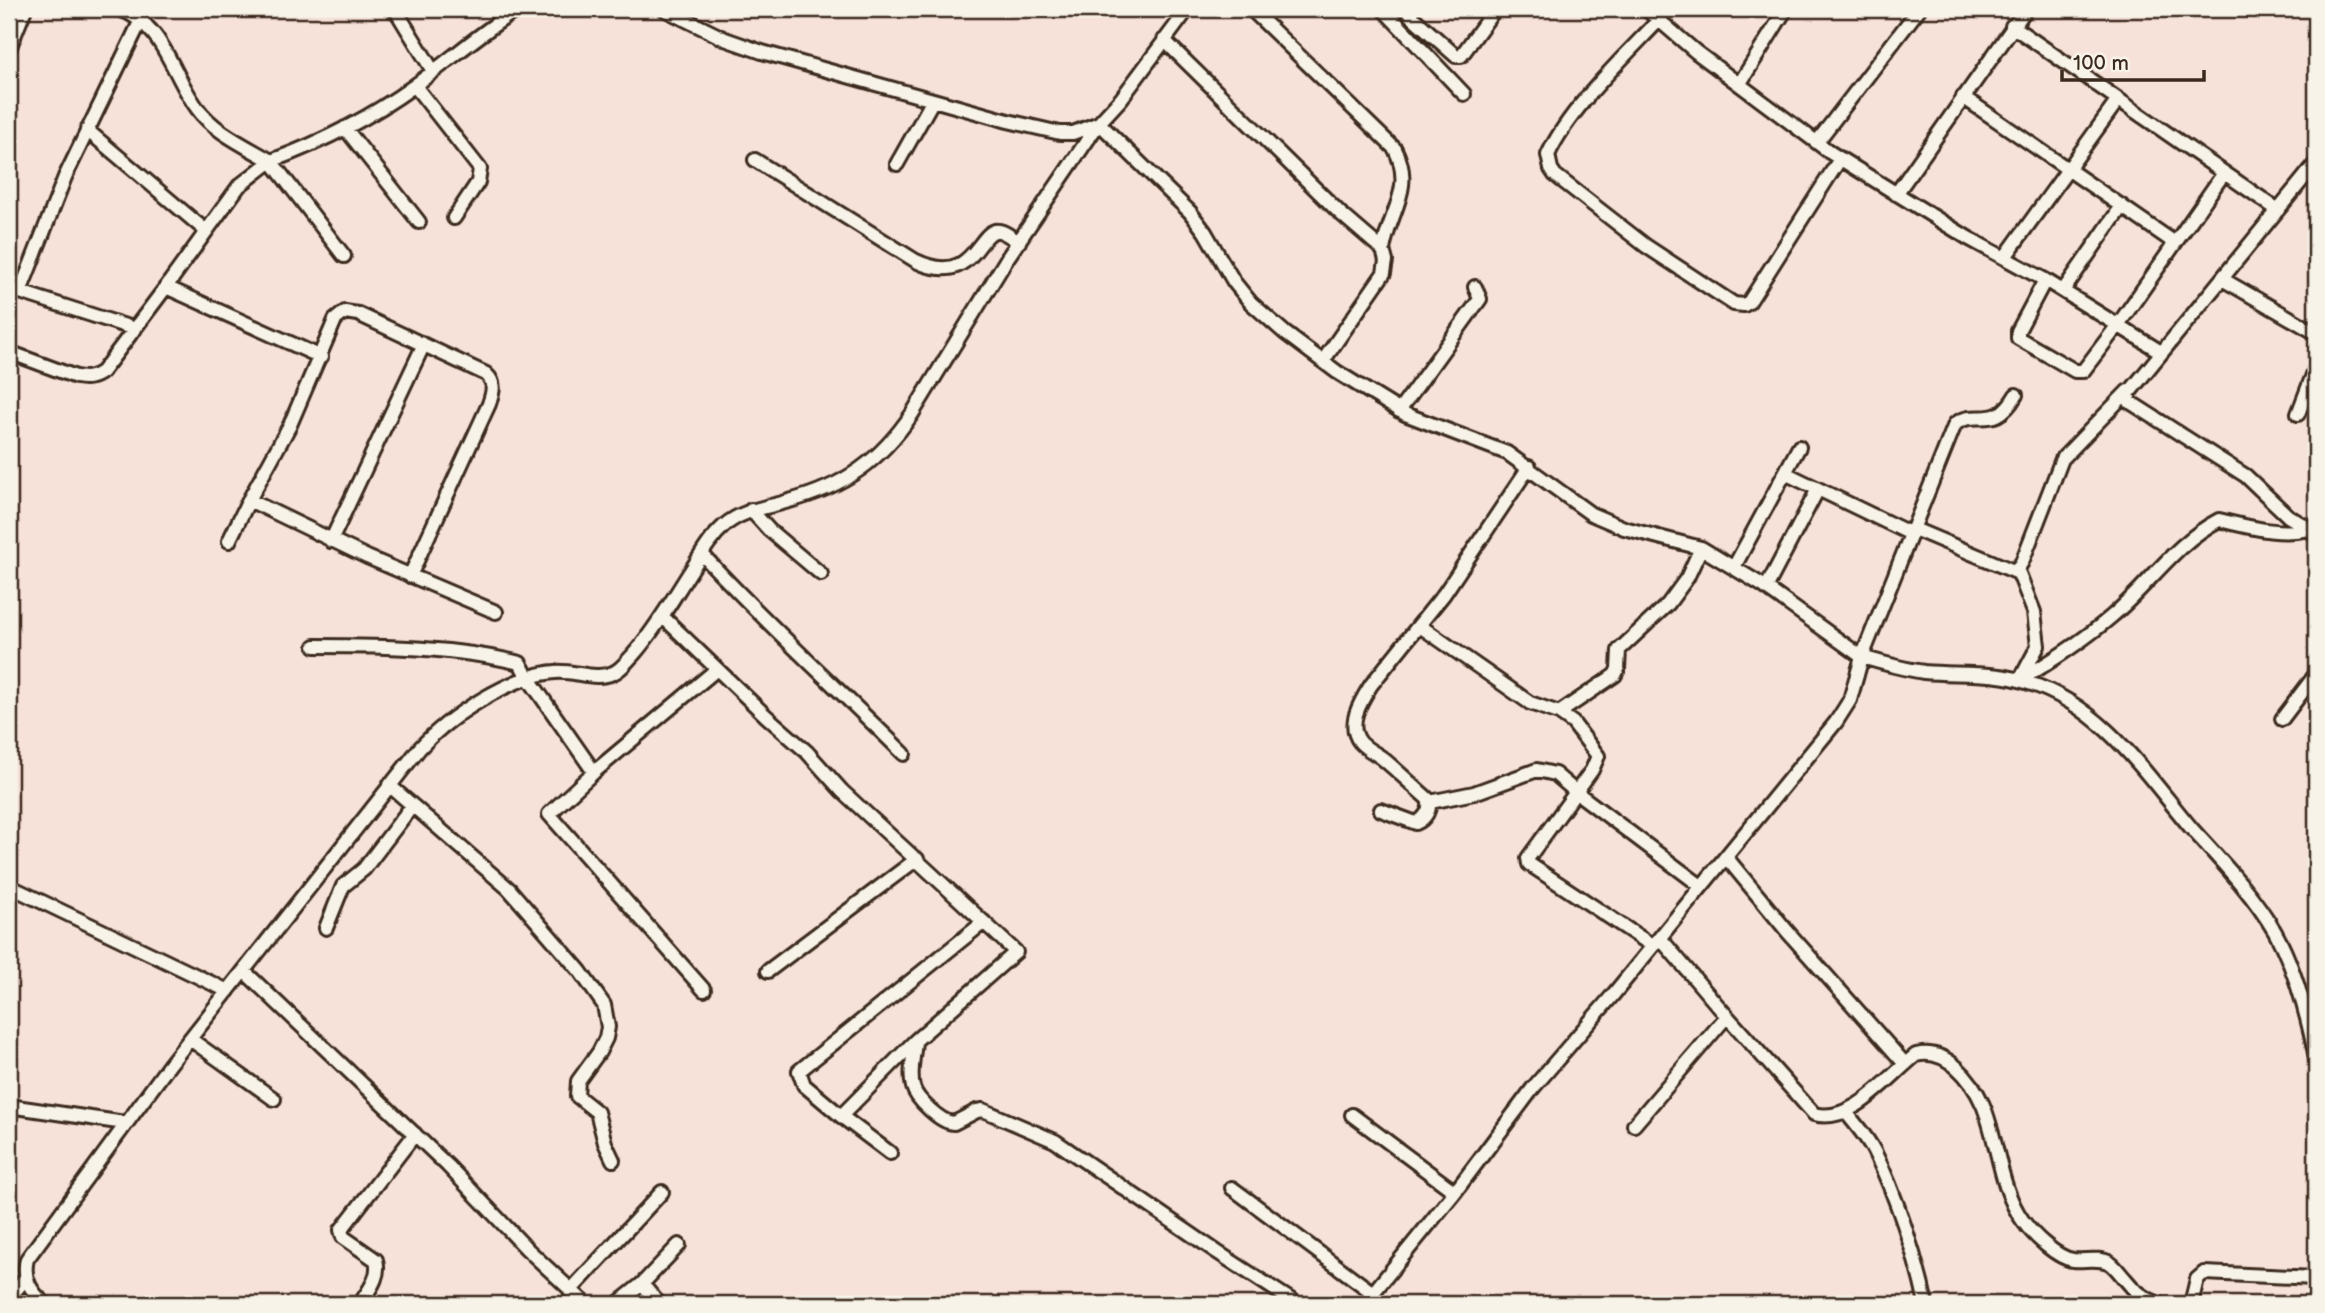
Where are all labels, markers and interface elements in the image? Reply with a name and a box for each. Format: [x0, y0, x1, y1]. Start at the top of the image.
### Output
scale bar [2062, 38, 2204, 82]
text: 100 m [2073, 51, 2129, 76]

